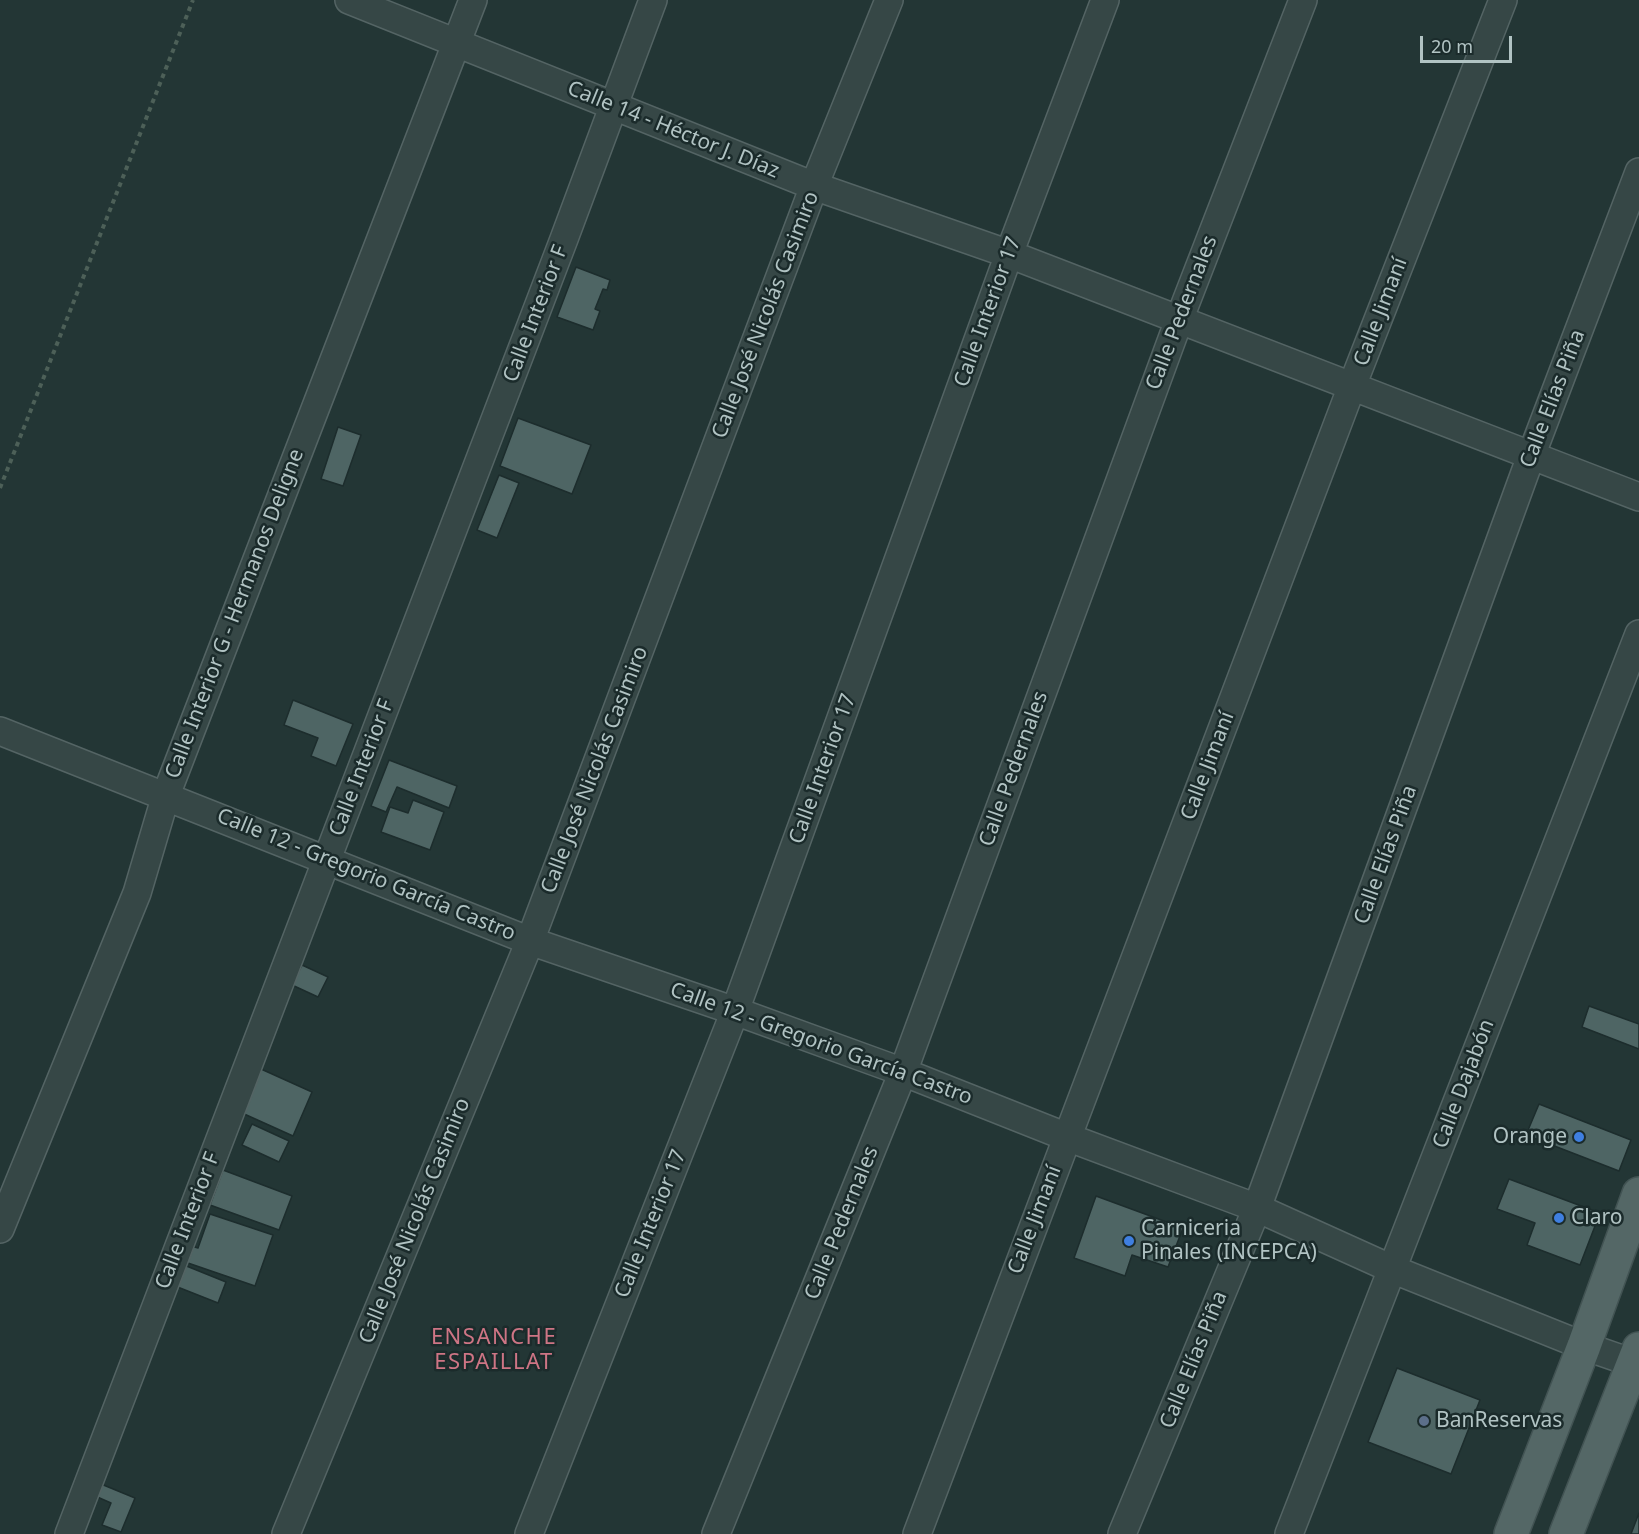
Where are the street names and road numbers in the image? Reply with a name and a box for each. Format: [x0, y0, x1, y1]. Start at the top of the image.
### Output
street label: Calle 14 - Héctor J. Díaz [563, 76, 783, 184]
street label: Calle José Nicolás Casimiro [707, 188, 825, 442]
street label: Calle Pedernales [1141, 232, 1223, 394]
street label: Calle Interior 17 [949, 234, 1027, 390]
street label: Calle Interior F [498, 242, 574, 386]
street label: Calle Jimaní [1349, 254, 1413, 370]
street label: Calle Elías Piña [1515, 326, 1591, 472]
street label: Calle Interior G - Hermanos Deligne [160, 446, 310, 782]
street label: Calle José Nicolás Casimiro [536, 643, 654, 897]
street label: Calle Pedernales [974, 688, 1054, 850]
street label: Calle Interior 17 [784, 691, 862, 847]
street label: Calle Interior F [324, 696, 400, 840]
street label: Calle Jimaní [1176, 708, 1240, 824]
street label: Calle Elías Piña [1349, 782, 1423, 928]
street label: Calle 12 - Gregorio García Castro [213, 803, 519, 947]
street label: Calle 12 - Gregorio García Castro [666, 977, 976, 1111]
street label: Calle Dajabón [1428, 1016, 1500, 1152]
street label: Calle José Nicolás Casimiro [354, 1095, 476, 1347]
street label: Calle Pedernales [800, 1143, 884, 1303]
street label: Calle Interior 17 [610, 1146, 692, 1302]
street label: Calle Interior F [150, 1149, 226, 1293]
street label: Calle Jimaní [1003, 1162, 1067, 1278]
street label: Calle Elías Piña [1155, 1288, 1233, 1432]

